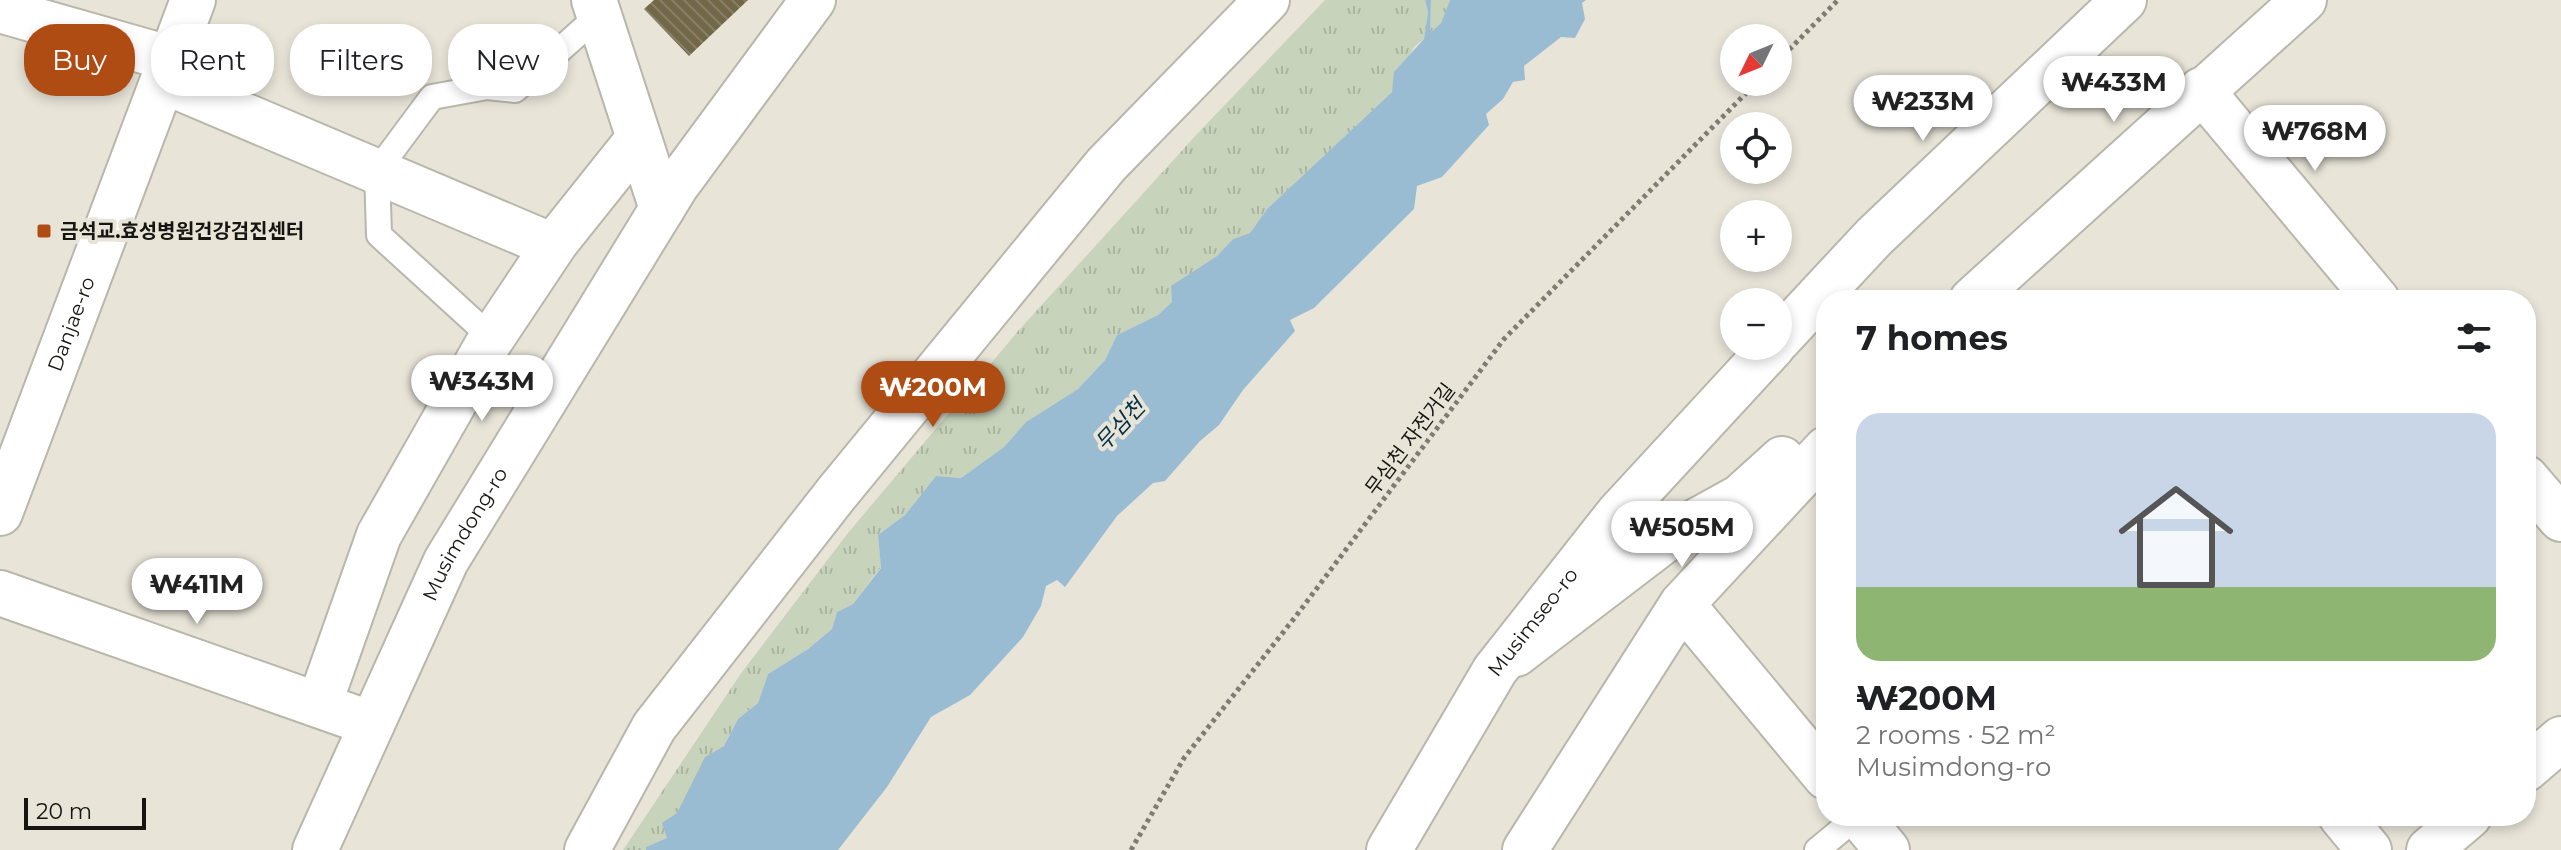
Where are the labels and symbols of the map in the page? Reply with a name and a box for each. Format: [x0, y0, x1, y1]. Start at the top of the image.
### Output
north arrow [1720, 24, 1792, 96]
pin: ₩433M [2058, 56, 2170, 124]
pin: ₩233M [1867, 75, 1979, 143]
pin: ₩768M [2259, 105, 2371, 173]
place label: 금석교.효성병원건강검진센터 [60, 219, 304, 243]
marker: 금석교.효성병원건강검진센터 [35, 222, 53, 240]
street label: Danjae-ro [42, 273, 100, 375]
pin: ₩343M [426, 355, 538, 423]
pin: ₩200M [877, 361, 989, 429]
street label: 무심천 자전거길 [1360, 378, 1460, 500]
water label: 무심천 [1089, 392, 1152, 456]
street label: Musimdong-ro [418, 463, 513, 605]
pin: ₩505M [1626, 501, 1738, 569]
pin: ₩411M [141, 558, 253, 626]
street label: Musimseo-ro [1483, 563, 1583, 681]
scale bar [24, 794, 146, 830]

